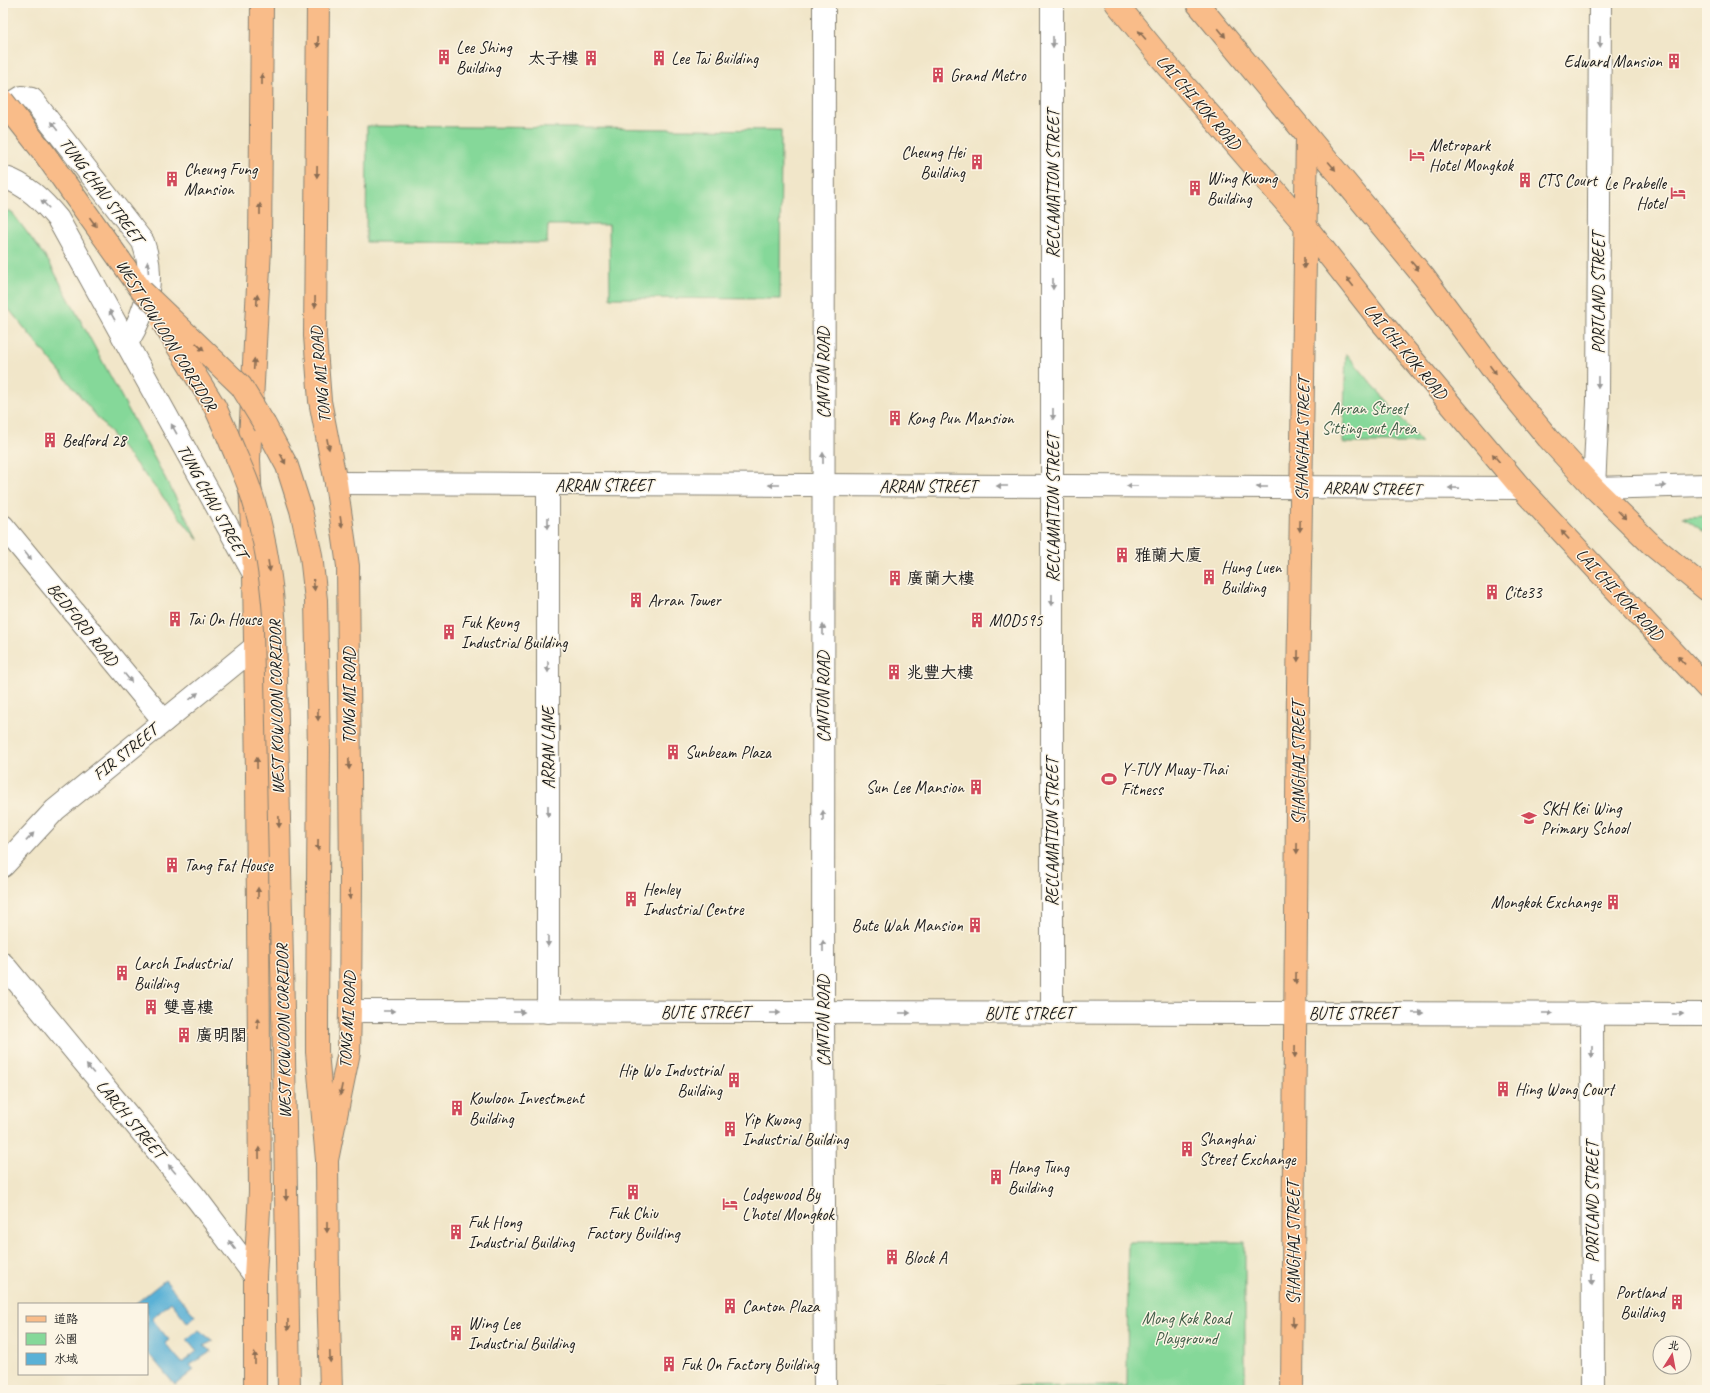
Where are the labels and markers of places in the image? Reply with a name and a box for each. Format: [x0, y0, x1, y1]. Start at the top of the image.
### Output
place label: Lee Shing Building [456, 37, 512, 78]
building icon: Lee Shing Building [435, 48, 453, 66]
place label: 太子樓 [528, 48, 579, 69]
place label: Lee Tai Building [671, 48, 759, 69]
building icon: 太子樓 [582, 49, 600, 67]
building icon: Lee Tai Building [650, 49, 668, 67]
place label: Edward Mansion [1564, 51, 1663, 72]
building icon: Edward Mansion [1665, 52, 1683, 70]
place label: Grand Metro [950, 65, 1027, 86]
building icon: Grand Metro [929, 66, 947, 84]
place label: Metropark Hotel Mongkok [1429, 135, 1515, 176]
place label: Cheung Hei Building [901, 142, 967, 183]
hotel icon: Metropark Hotel Mongkok [1408, 146, 1426, 164]
building icon: Cheung Hei Building [968, 153, 986, 171]
place label: Cheung Fung Mansion [184, 159, 259, 200]
place label: Wing Kwong Building [1207, 168, 1279, 209]
building icon: Cheung Fung Mansion [163, 170, 181, 188]
place label: CTS Court [1537, 170, 1599, 191]
building icon: CTS Court [1516, 171, 1534, 189]
place label: Le Prabelle Hotel [1604, 173, 1669, 214]
building icon: Wing Kwong Building [1186, 179, 1204, 197]
hotel icon: Le Prabelle Hotel [1669, 184, 1687, 202]
place label: Kong Pun Mansion [907, 408, 1015, 429]
building icon: Kong Pun Mansion [886, 409, 904, 427]
place label: Bedford 28 [62, 430, 129, 451]
building icon: Bedford 28 [41, 431, 59, 449]
place label: 雅蘭大廈 [1134, 545, 1202, 566]
building icon: 雅蘭大廈 [1113, 546, 1131, 564]
place label: Hung Luen Building [1221, 557, 1283, 598]
place label: 廣蘭大樓 [907, 568, 975, 589]
building icon: Hung Luen Building [1200, 568, 1218, 586]
building icon: 廣蘭大樓 [886, 569, 904, 587]
place label: Cite33 [1504, 582, 1543, 603]
building icon: Cite33 [1483, 583, 1501, 601]
place label: Arran Tower [648, 590, 723, 611]
building icon: Arran Tower [627, 591, 645, 609]
place label: Tai On House [187, 609, 263, 630]
building icon: Tai On House [166, 610, 184, 628]
place label: MOD595 [989, 610, 1044, 631]
building icon: MOD595 [968, 611, 986, 629]
place label: Fuk Keung Industrial Building [461, 612, 569, 653]
building icon: Fuk Keung Industrial Building [440, 623, 458, 641]
place label: 兆豐大樓 [906, 662, 974, 683]
building icon: 兆豐大樓 [885, 663, 903, 681]
place label: Sunbeam Plaza [685, 742, 772, 763]
building icon: Sunbeam Plaza [664, 743, 682, 761]
place label: Y-TUY Muay-Thai Fitness [1121, 759, 1229, 800]
sports icon: Y-TUY Muay-Thai Fitness [1100, 770, 1118, 788]
place label: Sun Lee Mansion [866, 777, 965, 798]
building icon: Sun Lee Mansion [967, 778, 985, 796]
place label: SKH Kei Wing Primary School [1541, 798, 1631, 839]
school or university icon: SKH Kei Wing Primary School [1520, 809, 1538, 827]
place label: Tang Fat House [184, 855, 274, 876]
building icon: Tang Fat House [163, 856, 181, 874]
place label: Henley Industrial Centre [643, 879, 745, 920]
building icon: Henley Industrial Centre [622, 890, 640, 908]
place label: Mongkok Exchange [1491, 892, 1602, 913]
building icon: Mongkok Exchange [1604, 893, 1622, 911]
place label: Bute Wah Mansion [852, 915, 963, 936]
building icon: Bute Wah Mansion [966, 916, 984, 934]
place label: Larch Industrial Building [134, 953, 234, 994]
building icon: Larch Industrial Building [113, 964, 131, 982]
place label: 雙喜樓 [163, 997, 214, 1018]
building icon: 雙喜樓 [142, 998, 160, 1016]
place label: 廣明閣 [196, 1025, 247, 1046]
building icon: 廣明閣 [175, 1026, 193, 1044]
place label: Hip Wo Industrial Building [618, 1060, 725, 1101]
building icon: Hip Wo Industrial Building [725, 1071, 743, 1089]
place label: Hing Wong Court [1515, 1079, 1616, 1100]
building icon: Hing Wong Court [1494, 1080, 1512, 1098]
place label: Kowloon Investment Building [469, 1088, 586, 1129]
building icon: Kowloon Investment Building [448, 1099, 466, 1117]
place label: Yip Kwong Industrial Building [742, 1109, 850, 1150]
building icon: Yip Kwong Industrial Building [721, 1120, 739, 1138]
place label: Shanghai Street Exchange [1199, 1129, 1297, 1170]
building icon: Shanghai Street Exchange [1178, 1140, 1196, 1158]
place label: Hang Tung Building [1008, 1157, 1070, 1198]
building icon: Hang Tung Building [987, 1168, 1005, 1186]
building icon: Fuk Chiu Factory Building [624, 1183, 642, 1201]
place label: Lodgewood By L’hotel Mongkok [742, 1184, 835, 1225]
hotel icon: Lodgewood By L’hotel Mongkok [721, 1195, 739, 1213]
place label: Fuk Chiu Factory Building [586, 1203, 681, 1244]
place label: Fuk Hong Industrial Building [468, 1212, 576, 1253]
building icon: Fuk Hong Industrial Building [447, 1223, 465, 1241]
place label: Block A [904, 1247, 948, 1268]
building icon: Block A [883, 1248, 901, 1266]
place label: Portland Building [1616, 1282, 1668, 1323]
building icon: Portland Building [1668, 1293, 1686, 1311]
place label: Canton Plaza [742, 1296, 821, 1317]
building icon: Canton Plaza [721, 1297, 739, 1315]
place label: Wing Lee Industrial Building [468, 1313, 576, 1354]
building icon: Wing Lee Industrial Building [447, 1324, 465, 1342]
place label: Fuk On Factory Building [681, 1354, 820, 1375]
building icon: Fuk On Factory Building [660, 1355, 678, 1373]

